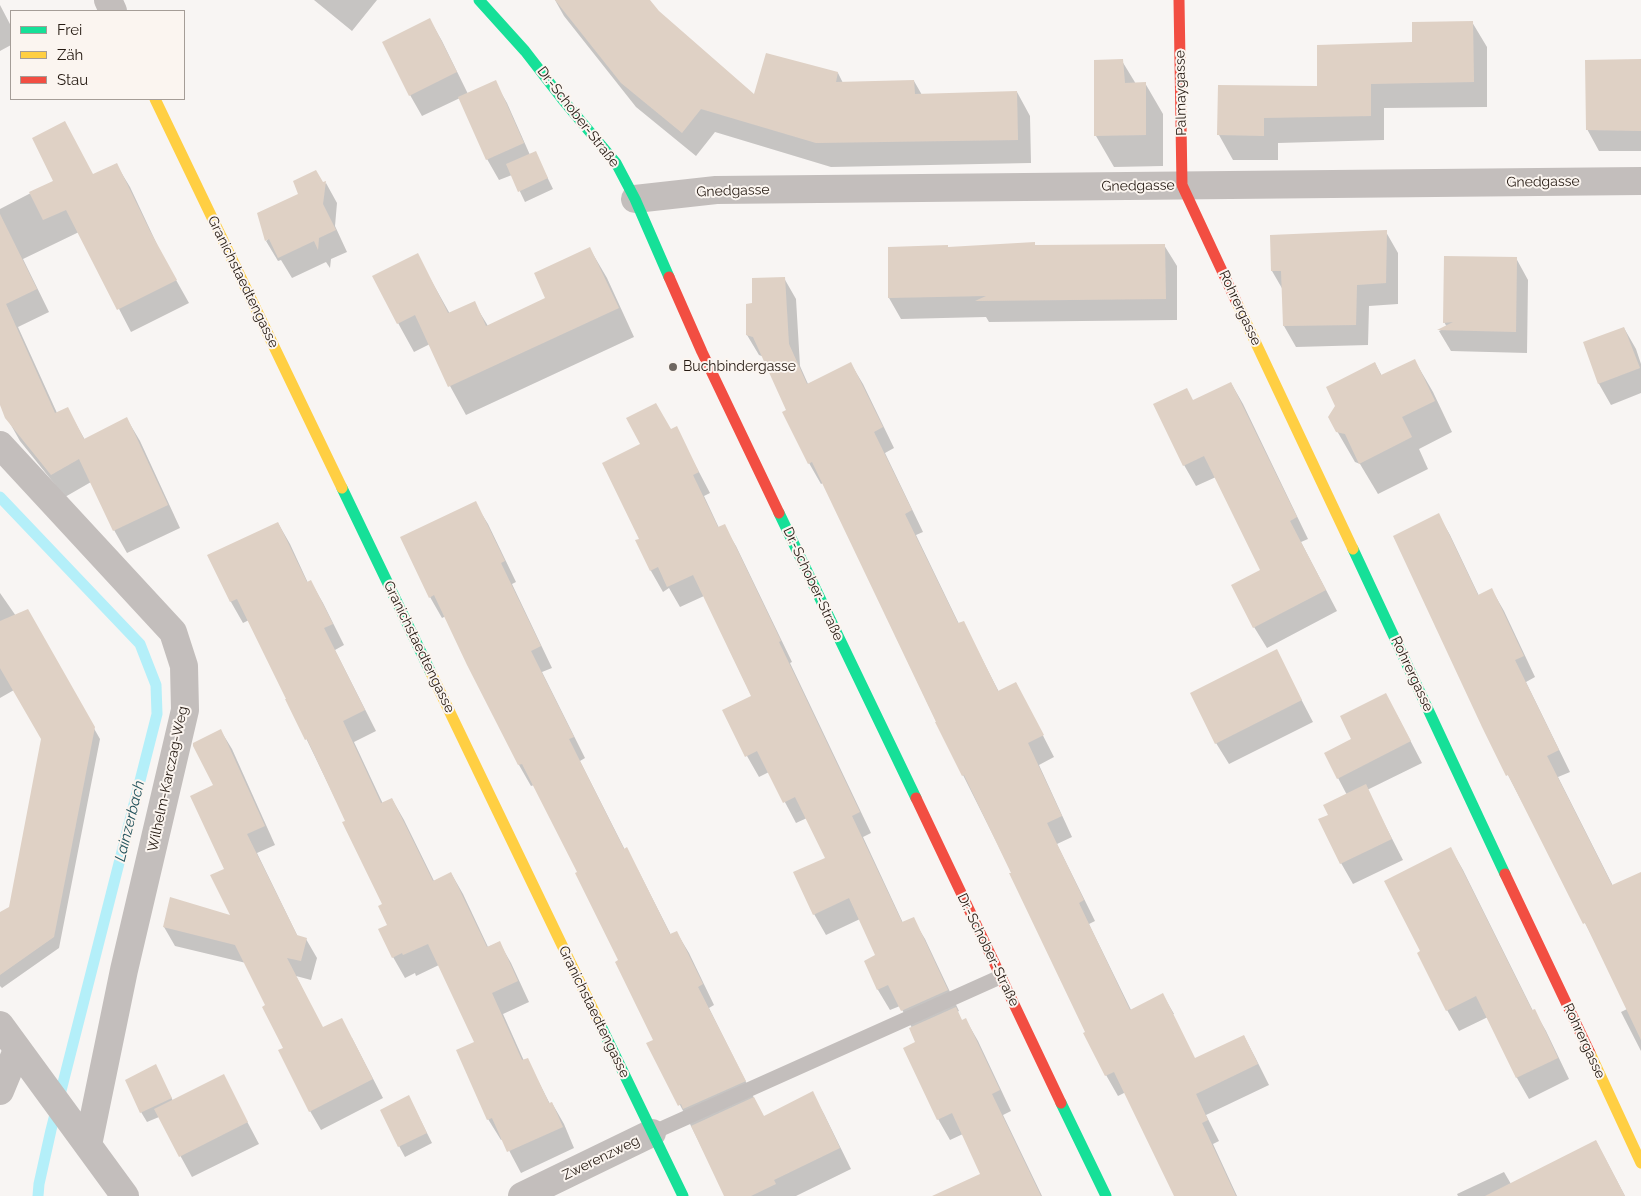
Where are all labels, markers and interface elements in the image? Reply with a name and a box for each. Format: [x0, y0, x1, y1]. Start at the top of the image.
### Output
legend [10, 10, 185, 100]
text: Frei [57, 21, 82, 39]
text: Zäh [57, 46, 83, 64]
street label: Palmaygasse [1172, 50, 1190, 136]
street label: Dr.-Schober-Straße [533, 63, 623, 171]
text: Stau [57, 71, 88, 89]
street label: Gnedgasse [1506, 173, 1580, 191]
street label: Gnedgasse [1101, 177, 1175, 195]
street label: Gnedgasse [696, 181, 770, 201]
street label: Granichstaedtengasse [204, 213, 282, 351]
street label: Rohrergasse [1215, 268, 1265, 348]
place label: Buchbindergasse [683, 359, 796, 375]
marker: Buchbindergasse [667, 361, 679, 373]
street label: Dr.-Schober-Straße [779, 524, 847, 644]
street label: Granichstaedtengasse [380, 578, 458, 716]
street label: Rohrergasse [1387, 634, 1437, 714]
street label: Wilhelm-Karczag-Weg [144, 705, 192, 853]
water label: Lainzerbach [111, 779, 149, 863]
street label: Dr.-Schober-Straße [953, 891, 1023, 1009]
street label: Granichstaedtengasse [555, 943, 633, 1081]
street label: Rohrergasse [1559, 1001, 1609, 1081]
street label: Zwerenzweg [560, 1132, 642, 1184]

